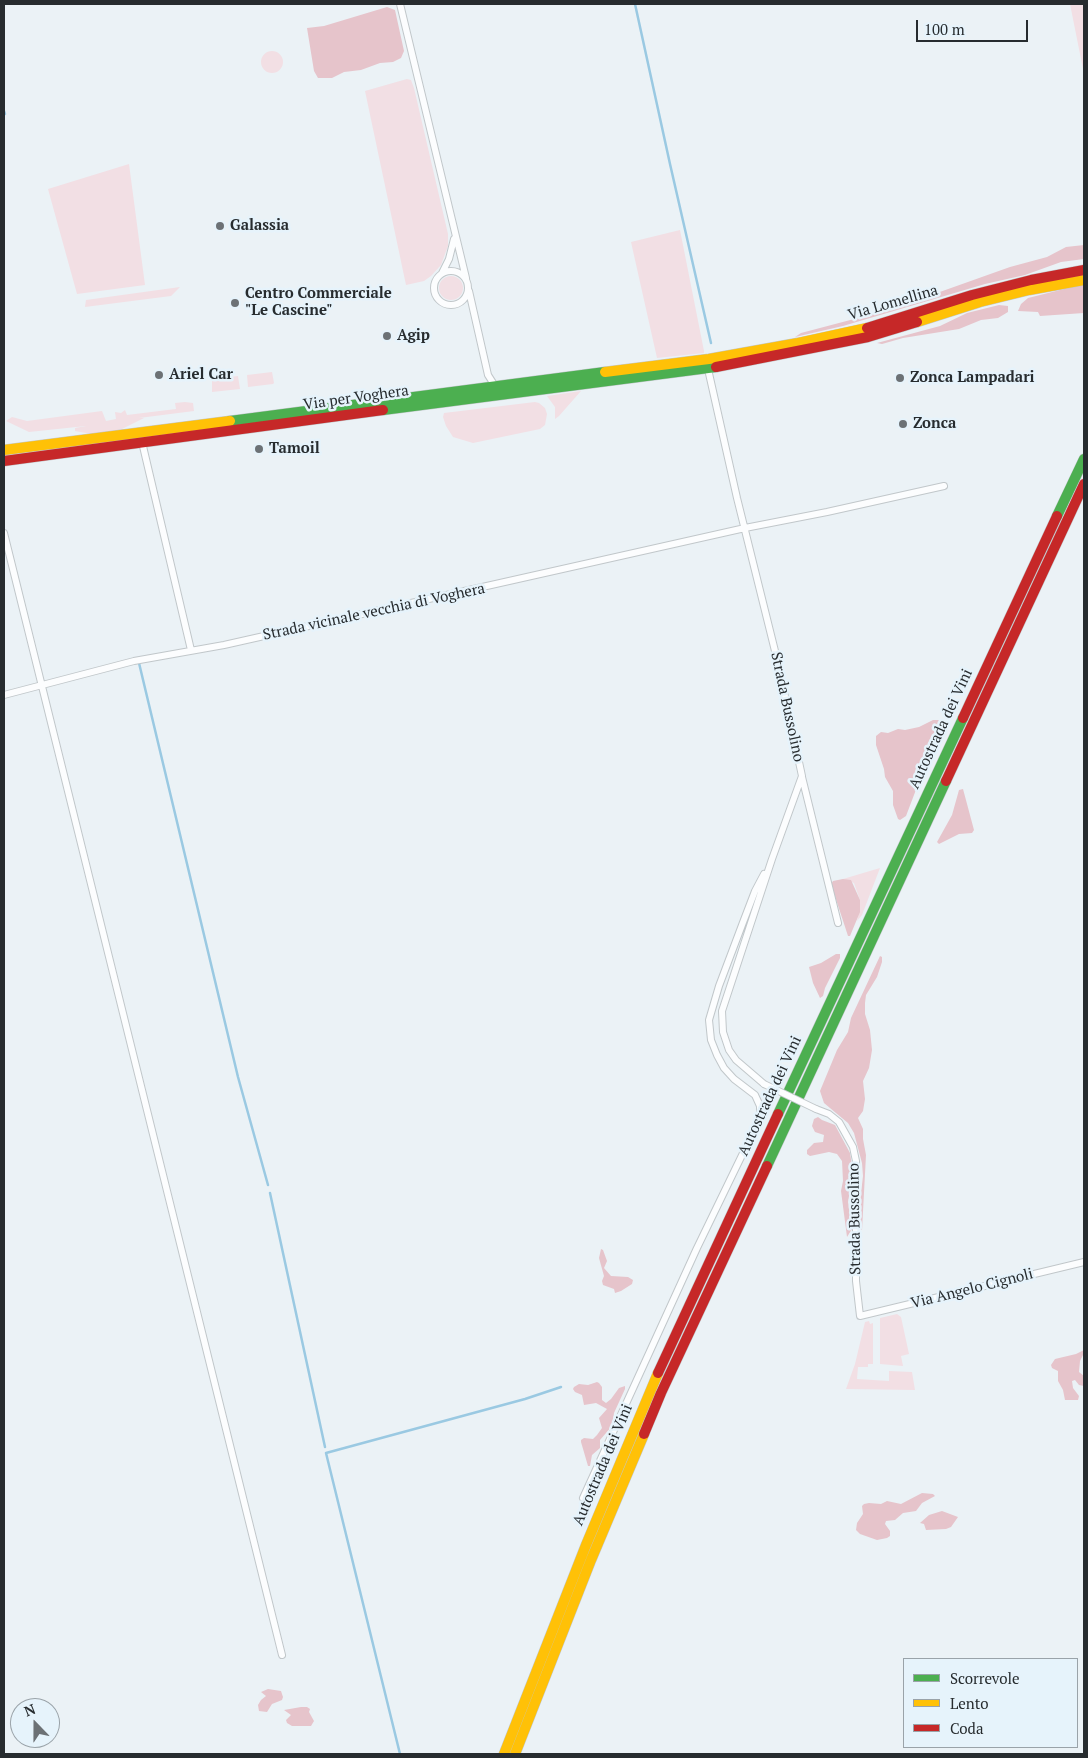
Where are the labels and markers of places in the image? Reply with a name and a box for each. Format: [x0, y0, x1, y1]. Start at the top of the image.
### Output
place label: Galassia [230, 217, 289, 235]
marker: Galassia [214, 220, 226, 232]
place label: Centro Commerciale "Le Cascine" [245, 285, 392, 320]
marker: Centro Commerciale "Le Cascine" [229, 297, 241, 309]
place label: Agip [397, 327, 430, 345]
marker: Agip [381, 330, 393, 342]
place label: Ariel Car [169, 366, 233, 384]
marker: Ariel Car [153, 369, 165, 381]
place label: Zonca Lampadari [910, 369, 1035, 387]
marker: Zonca Lampadari [894, 372, 906, 384]
place label: Zonca [913, 415, 956, 433]
marker: Zonca [897, 418, 909, 430]
place label: Tamoil [269, 440, 320, 458]
marker: Tamoil [253, 443, 265, 455]

